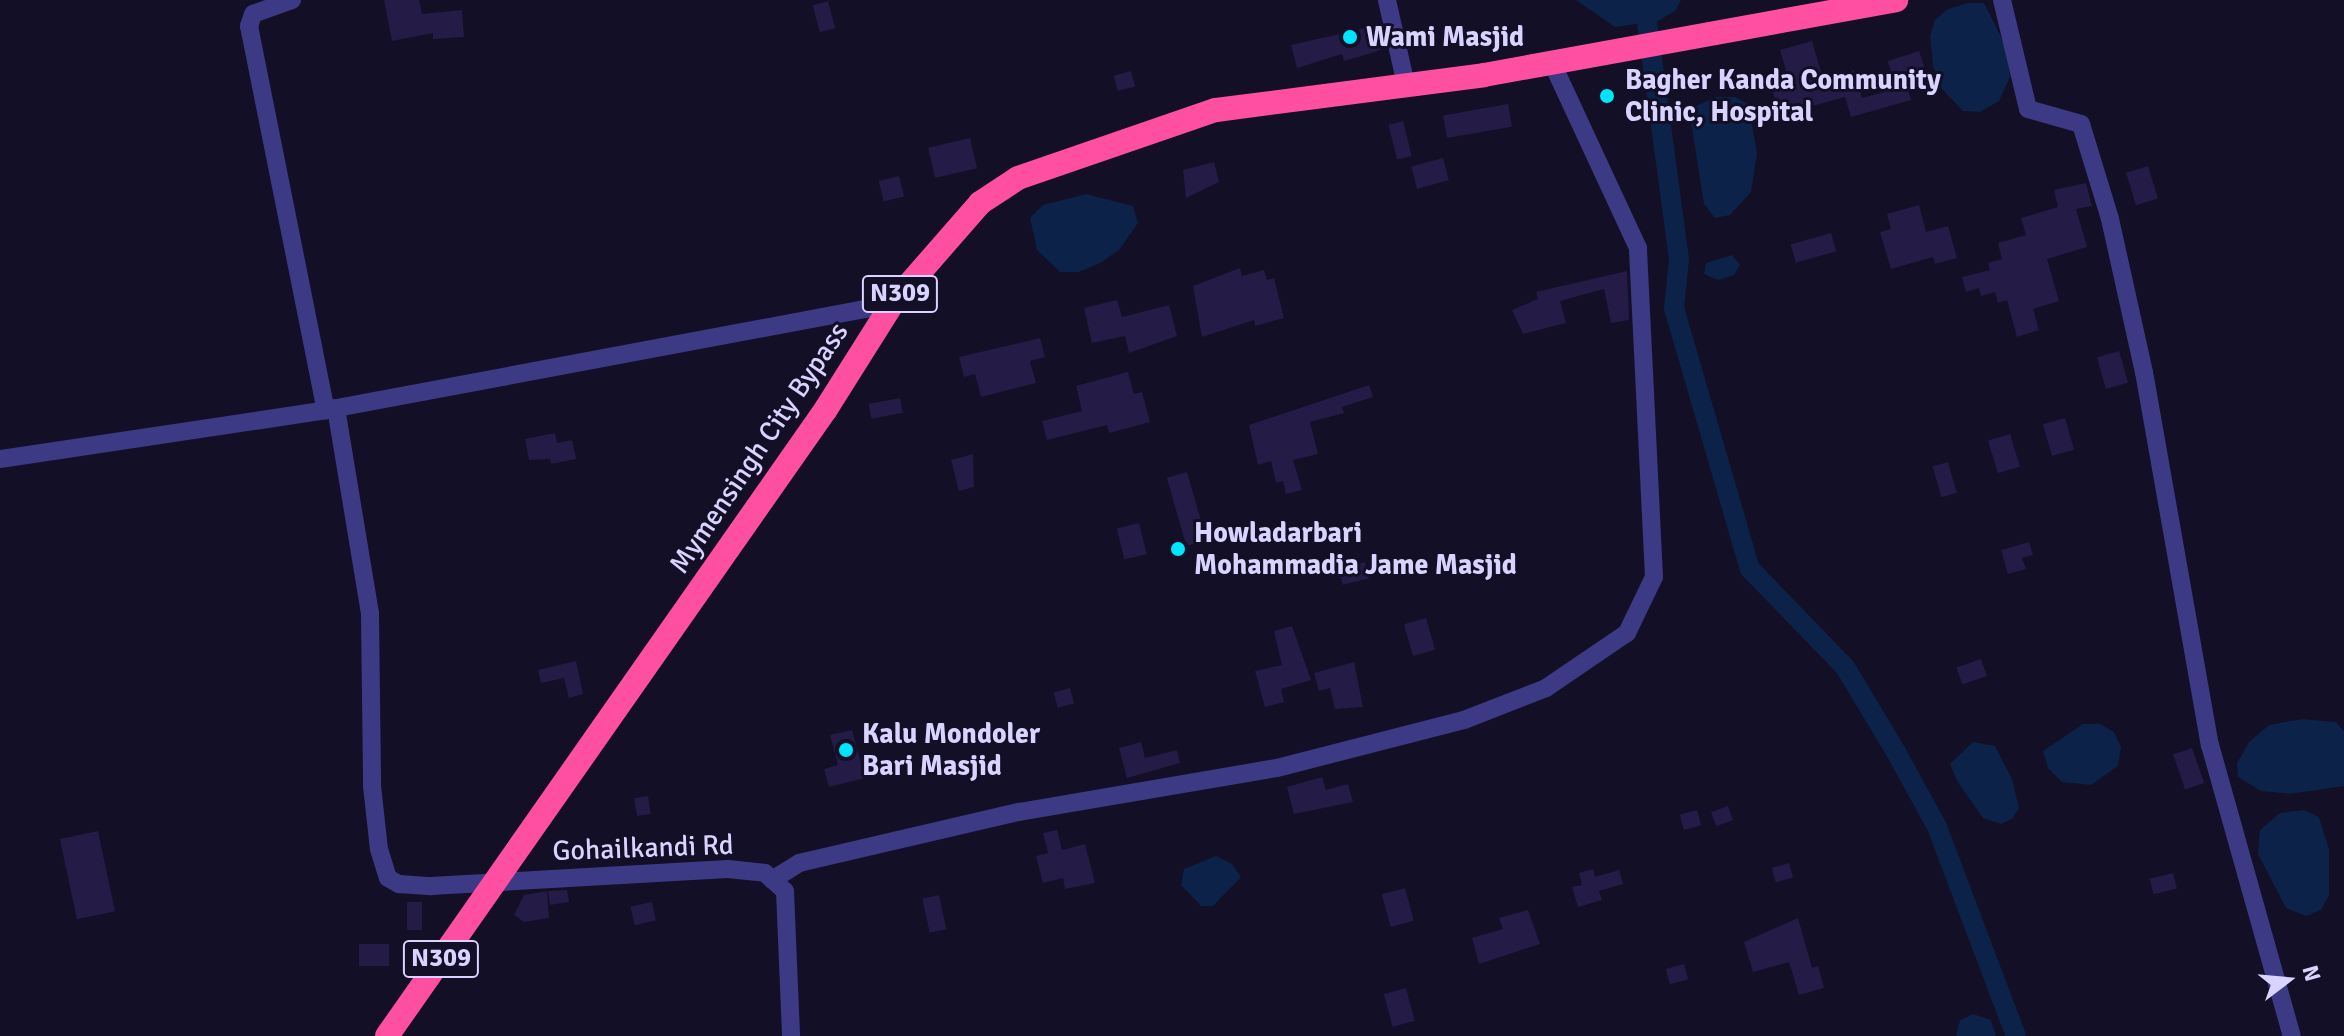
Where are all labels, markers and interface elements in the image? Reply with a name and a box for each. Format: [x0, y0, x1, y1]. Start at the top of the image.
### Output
place label: Wami Masjid [1366, 20, 1524, 54]
marker: Wami Masjid [1341, 28, 1359, 46]
place label: Bagher Kanda Community Clinic, Hospital [1625, 63, 1941, 129]
marker: Bagher Kanda Community Clinic, Hospital [1596, 85, 1618, 107]
road number: N309 [860, 272, 940, 316]
street label: Mymensingh City Bypass [662, 316, 856, 580]
place label: Howladarbari Mohammadia Jame Masjid [1194, 516, 1517, 582]
marker: Howladarbari Mohammadia Jame Masjid [1169, 540, 1187, 558]
place label: Kalu Mondoler Bari Masjid [862, 717, 1040, 783]
marker: Kalu Mondoler Bari Masjid [837, 741, 855, 759]
street label: Gohailkandi Rd [552, 828, 734, 868]
road number: N309 [401, 937, 481, 981]
north arrow [2248, 940, 2328, 1020]
text: N [2296, 962, 2327, 984]

